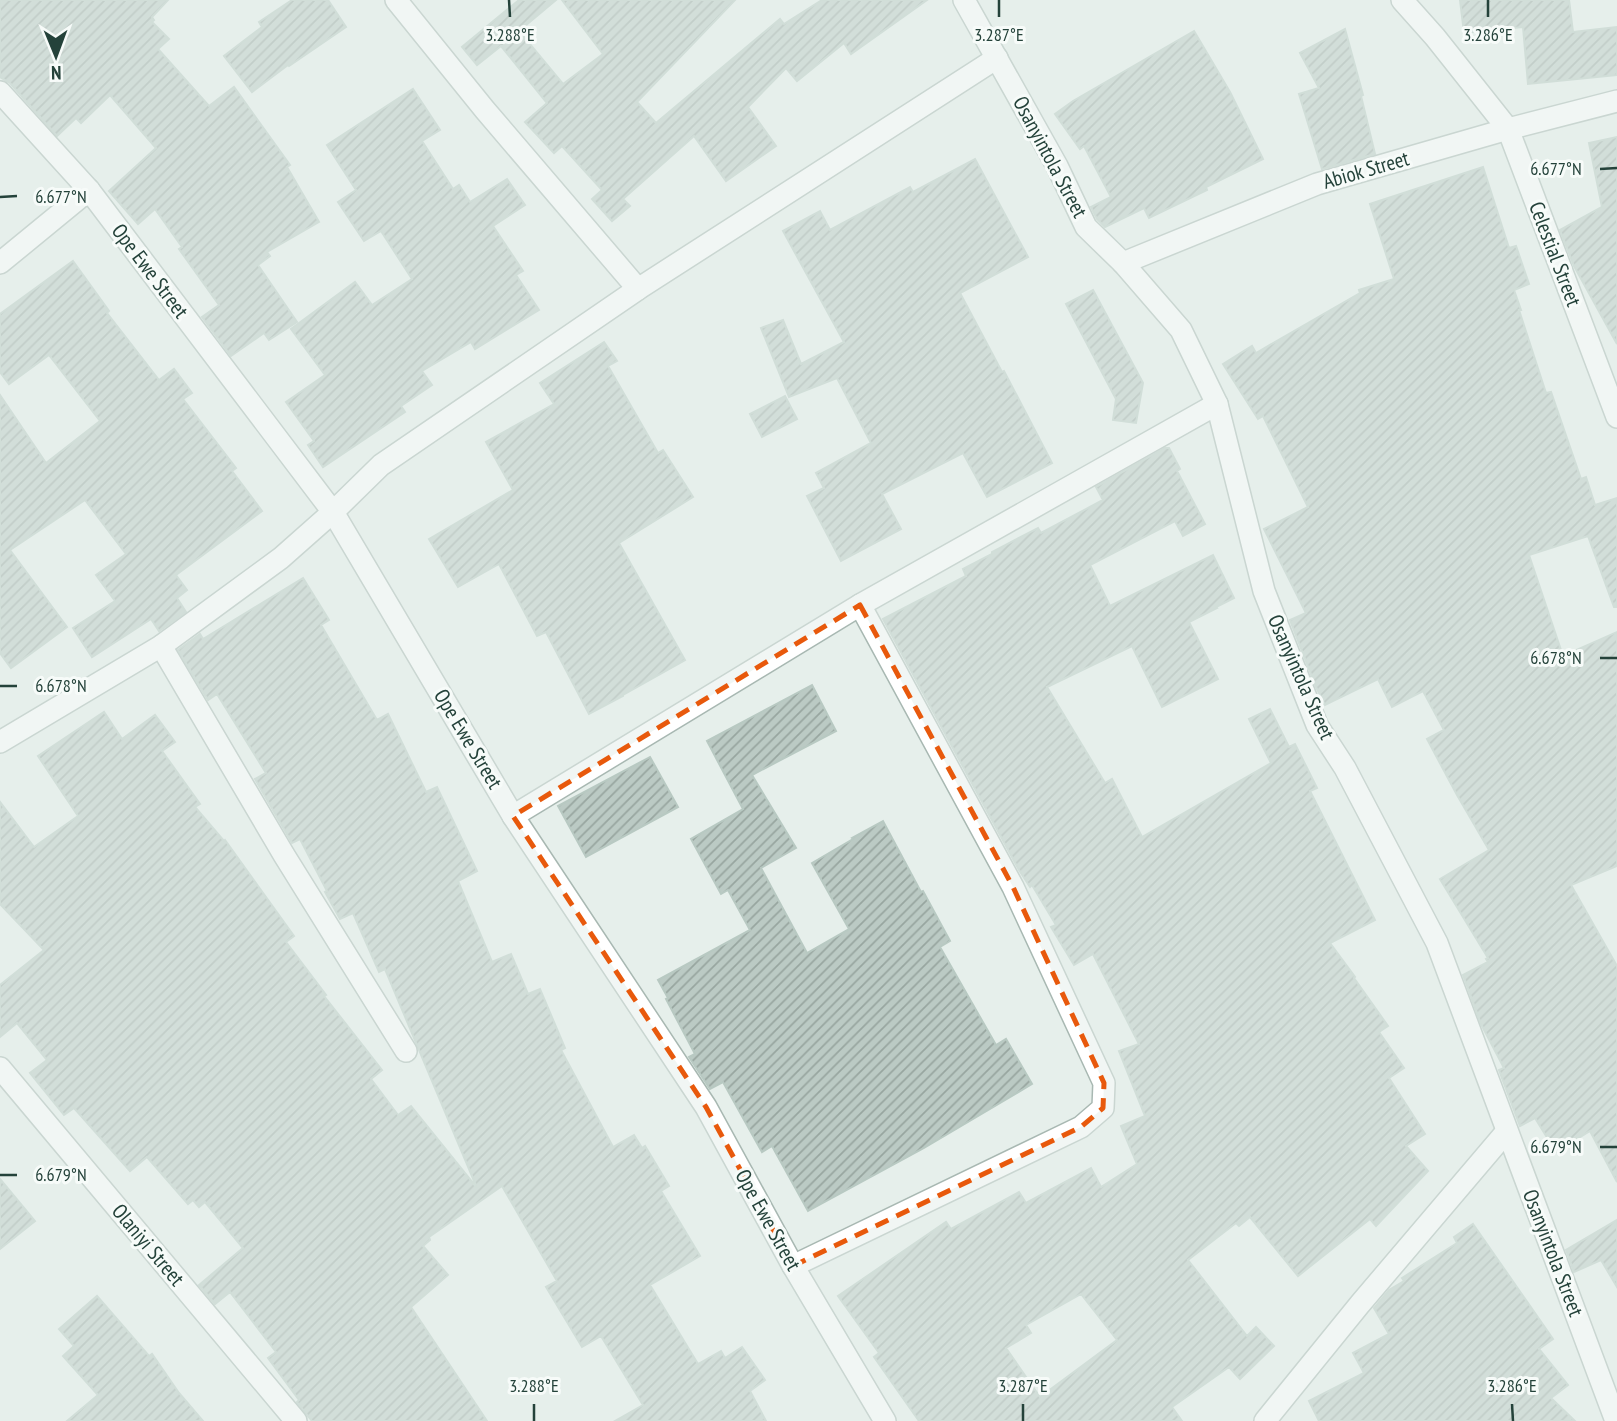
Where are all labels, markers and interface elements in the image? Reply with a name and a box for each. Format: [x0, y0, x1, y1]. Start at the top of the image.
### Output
north arrow [21, 21, 91, 91]
text: 3.288°E [485, 23, 535, 46]
text: 3.287°E [974, 23, 1024, 46]
text: 3.286°E [1463, 23, 1513, 46]
text: N [51, 61, 62, 85]
street label: Osanyintola Street [1007, 91, 1094, 222]
street label: Abiok Street [1320, 144, 1412, 195]
text: 6.677°N [1530, 157, 1582, 180]
text: 6.677°N [35, 185, 87, 208]
street label: Celestial Street [1523, 198, 1588, 310]
street label: Ope Ewe Street [106, 218, 195, 324]
street label: Osanyintola Street [1262, 610, 1341, 744]
text: 6.678°N [1530, 646, 1582, 669]
text: 6.678°N [35, 674, 87, 697]
street label: Ope Ewe Street [428, 684, 509, 794]
text: 6.679°N [1530, 1135, 1582, 1158]
text: 6.679°N [35, 1163, 87, 1186]
street label: Ope Ewe Street [730, 1164, 807, 1275]
street label: Osanyintola Street [1517, 1186, 1590, 1320]
street label: Olaniyi Street [106, 1198, 191, 1291]
text: 3.288°E [509, 1374, 559, 1397]
text: 3.287°E [998, 1374, 1048, 1397]
text: 3.286°E [1487, 1374, 1537, 1397]

